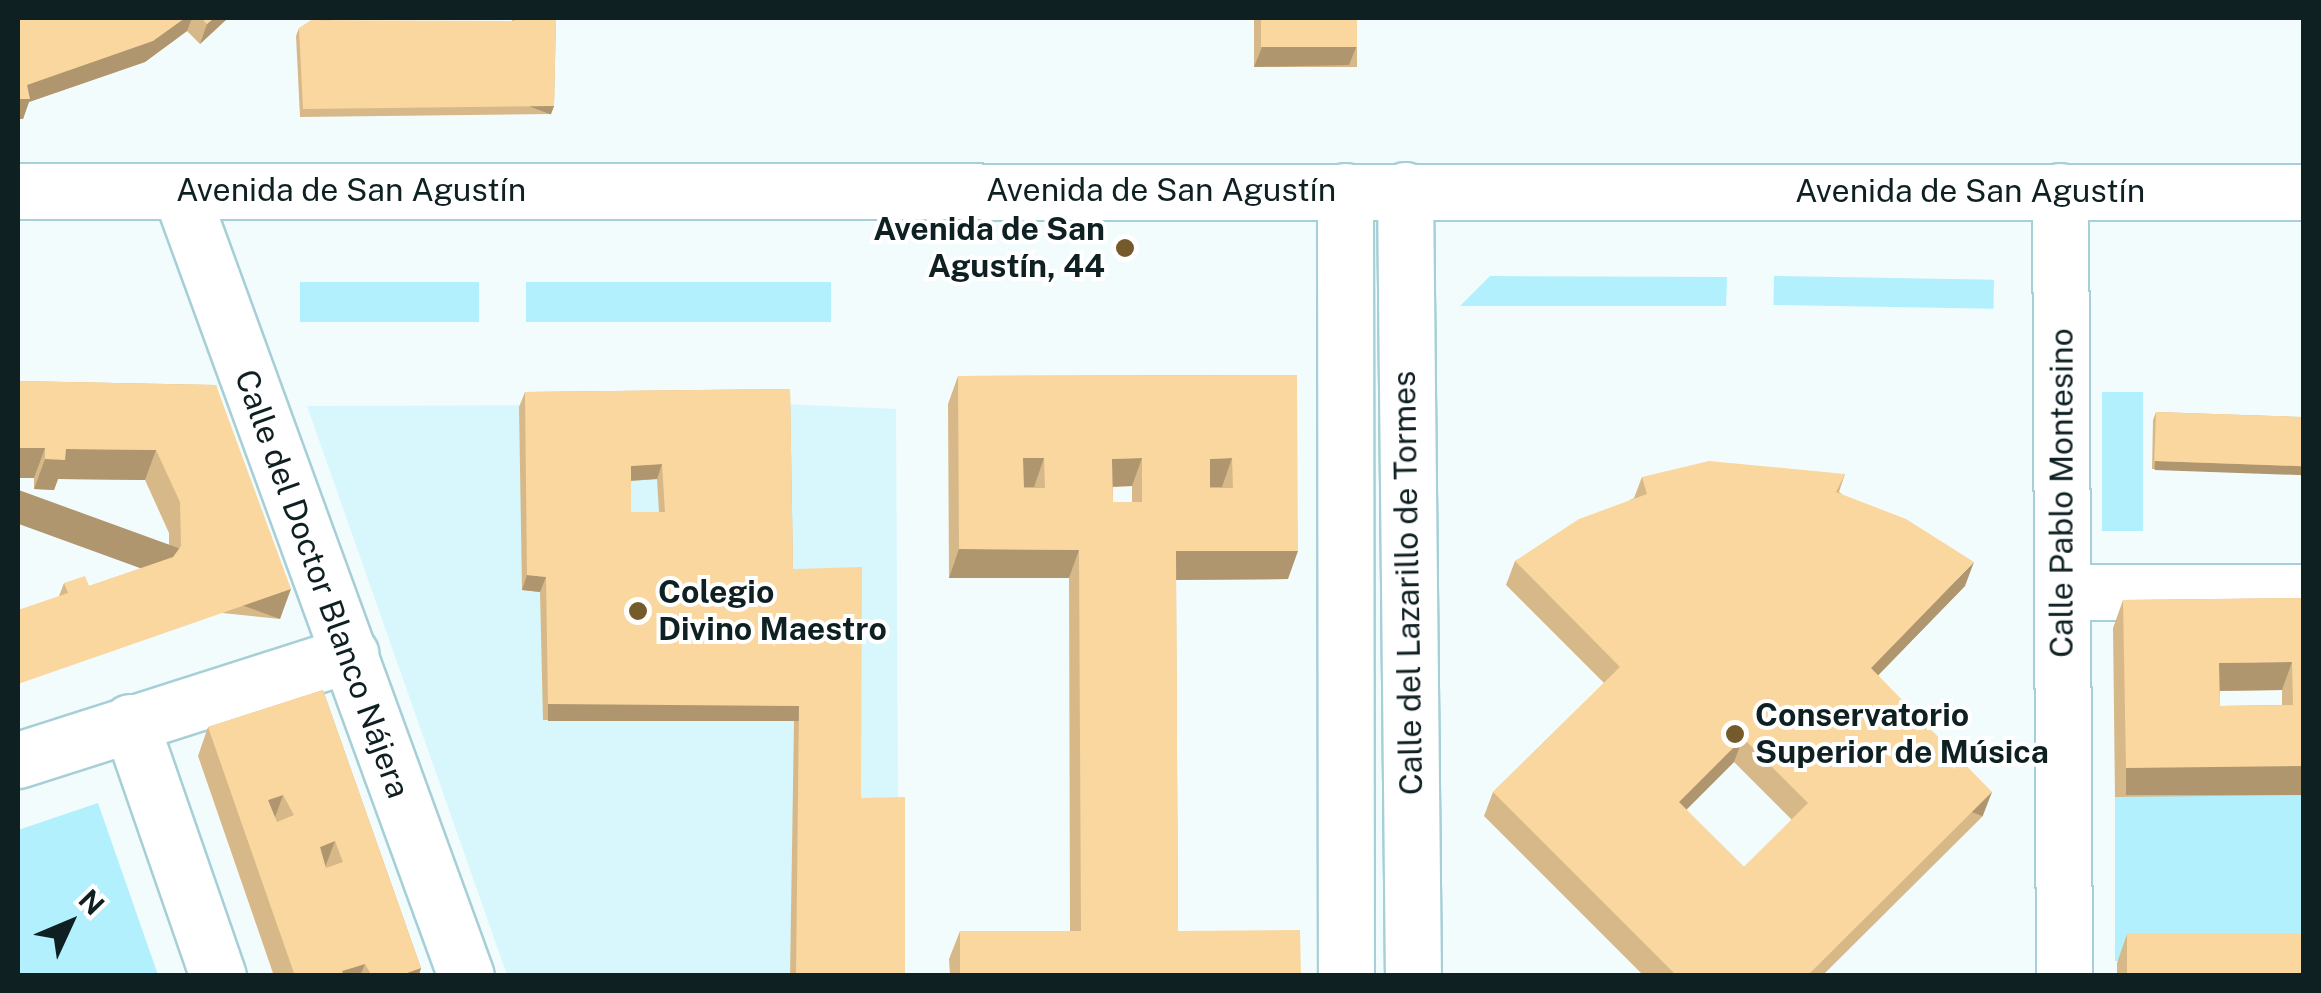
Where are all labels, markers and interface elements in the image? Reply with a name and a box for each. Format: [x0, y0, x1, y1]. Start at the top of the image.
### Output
street label: Avenida de San Agustín [176, 171, 526, 209]
street label: Avenida de San Agustín [986, 171, 1336, 209]
street label: Avenida de San Agustín [1795, 172, 2145, 210]
place label: Avenida de San Agustín, 44 [873, 211, 1105, 286]
marker: Avenida de San Agustín, 44 [1114, 237, 1136, 259]
street label: Calle Pablo Montesino [2043, 328, 2081, 658]
street label: Calle del Doctor Blanco Nájera [226, 364, 418, 804]
street label: Calle del Lazarillo de Tormes [1385, 370, 1431, 796]
place label: Colegio Divino Maestro [658, 574, 887, 649]
marker: Colegio Divino Maestro [627, 600, 649, 622]
place label: Conservatorio Superior de Música [1755, 697, 2049, 772]
marker: Conservatorio Superior de Música [1724, 723, 1746, 745]
north arrow [20, 873, 120, 973]
text: N [72, 882, 111, 921]

